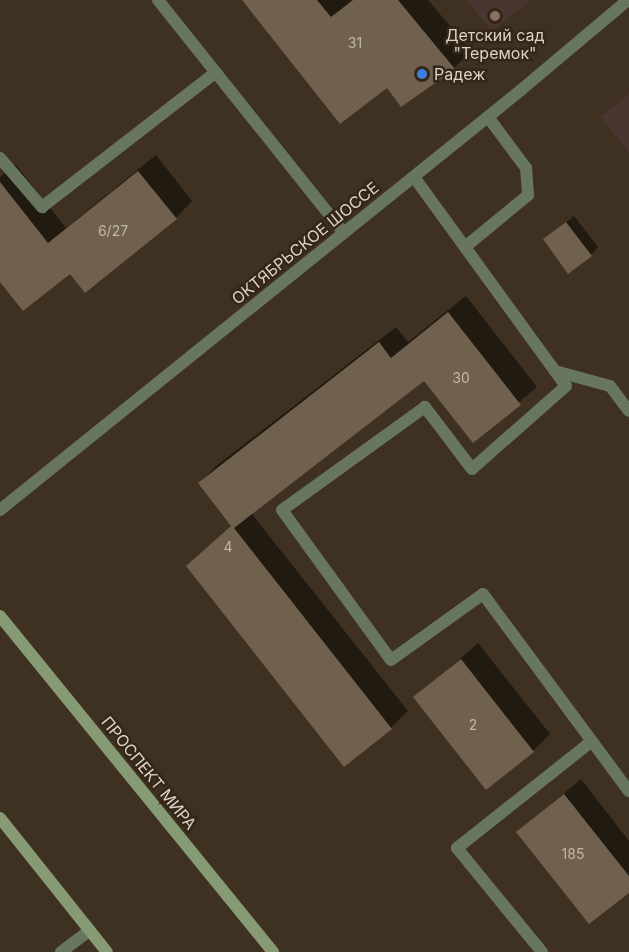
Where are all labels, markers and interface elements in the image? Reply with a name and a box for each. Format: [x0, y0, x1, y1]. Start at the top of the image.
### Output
marker: Детский сад "Теремок" [488, 9, 502, 23]
place label: Детский сад "Теремок" [445, 25, 545, 63]
house number: 31 [348, 35, 362, 51]
place label: Радеж [434, 64, 485, 84]
marker: Радеж [415, 67, 429, 81]
street label: ОКТЯБРЬСКОЕ ШОССЕ [228, 178, 382, 308]
house number: 6/27 [98, 223, 128, 239]
house number: 30 [452, 370, 470, 386]
house number: 4 [223, 539, 233, 555]
street label: ПРОСПЕКТ МИРА [98, 713, 200, 833]
house number: 2 [469, 717, 477, 733]
house number: 185 [562, 846, 584, 862]

